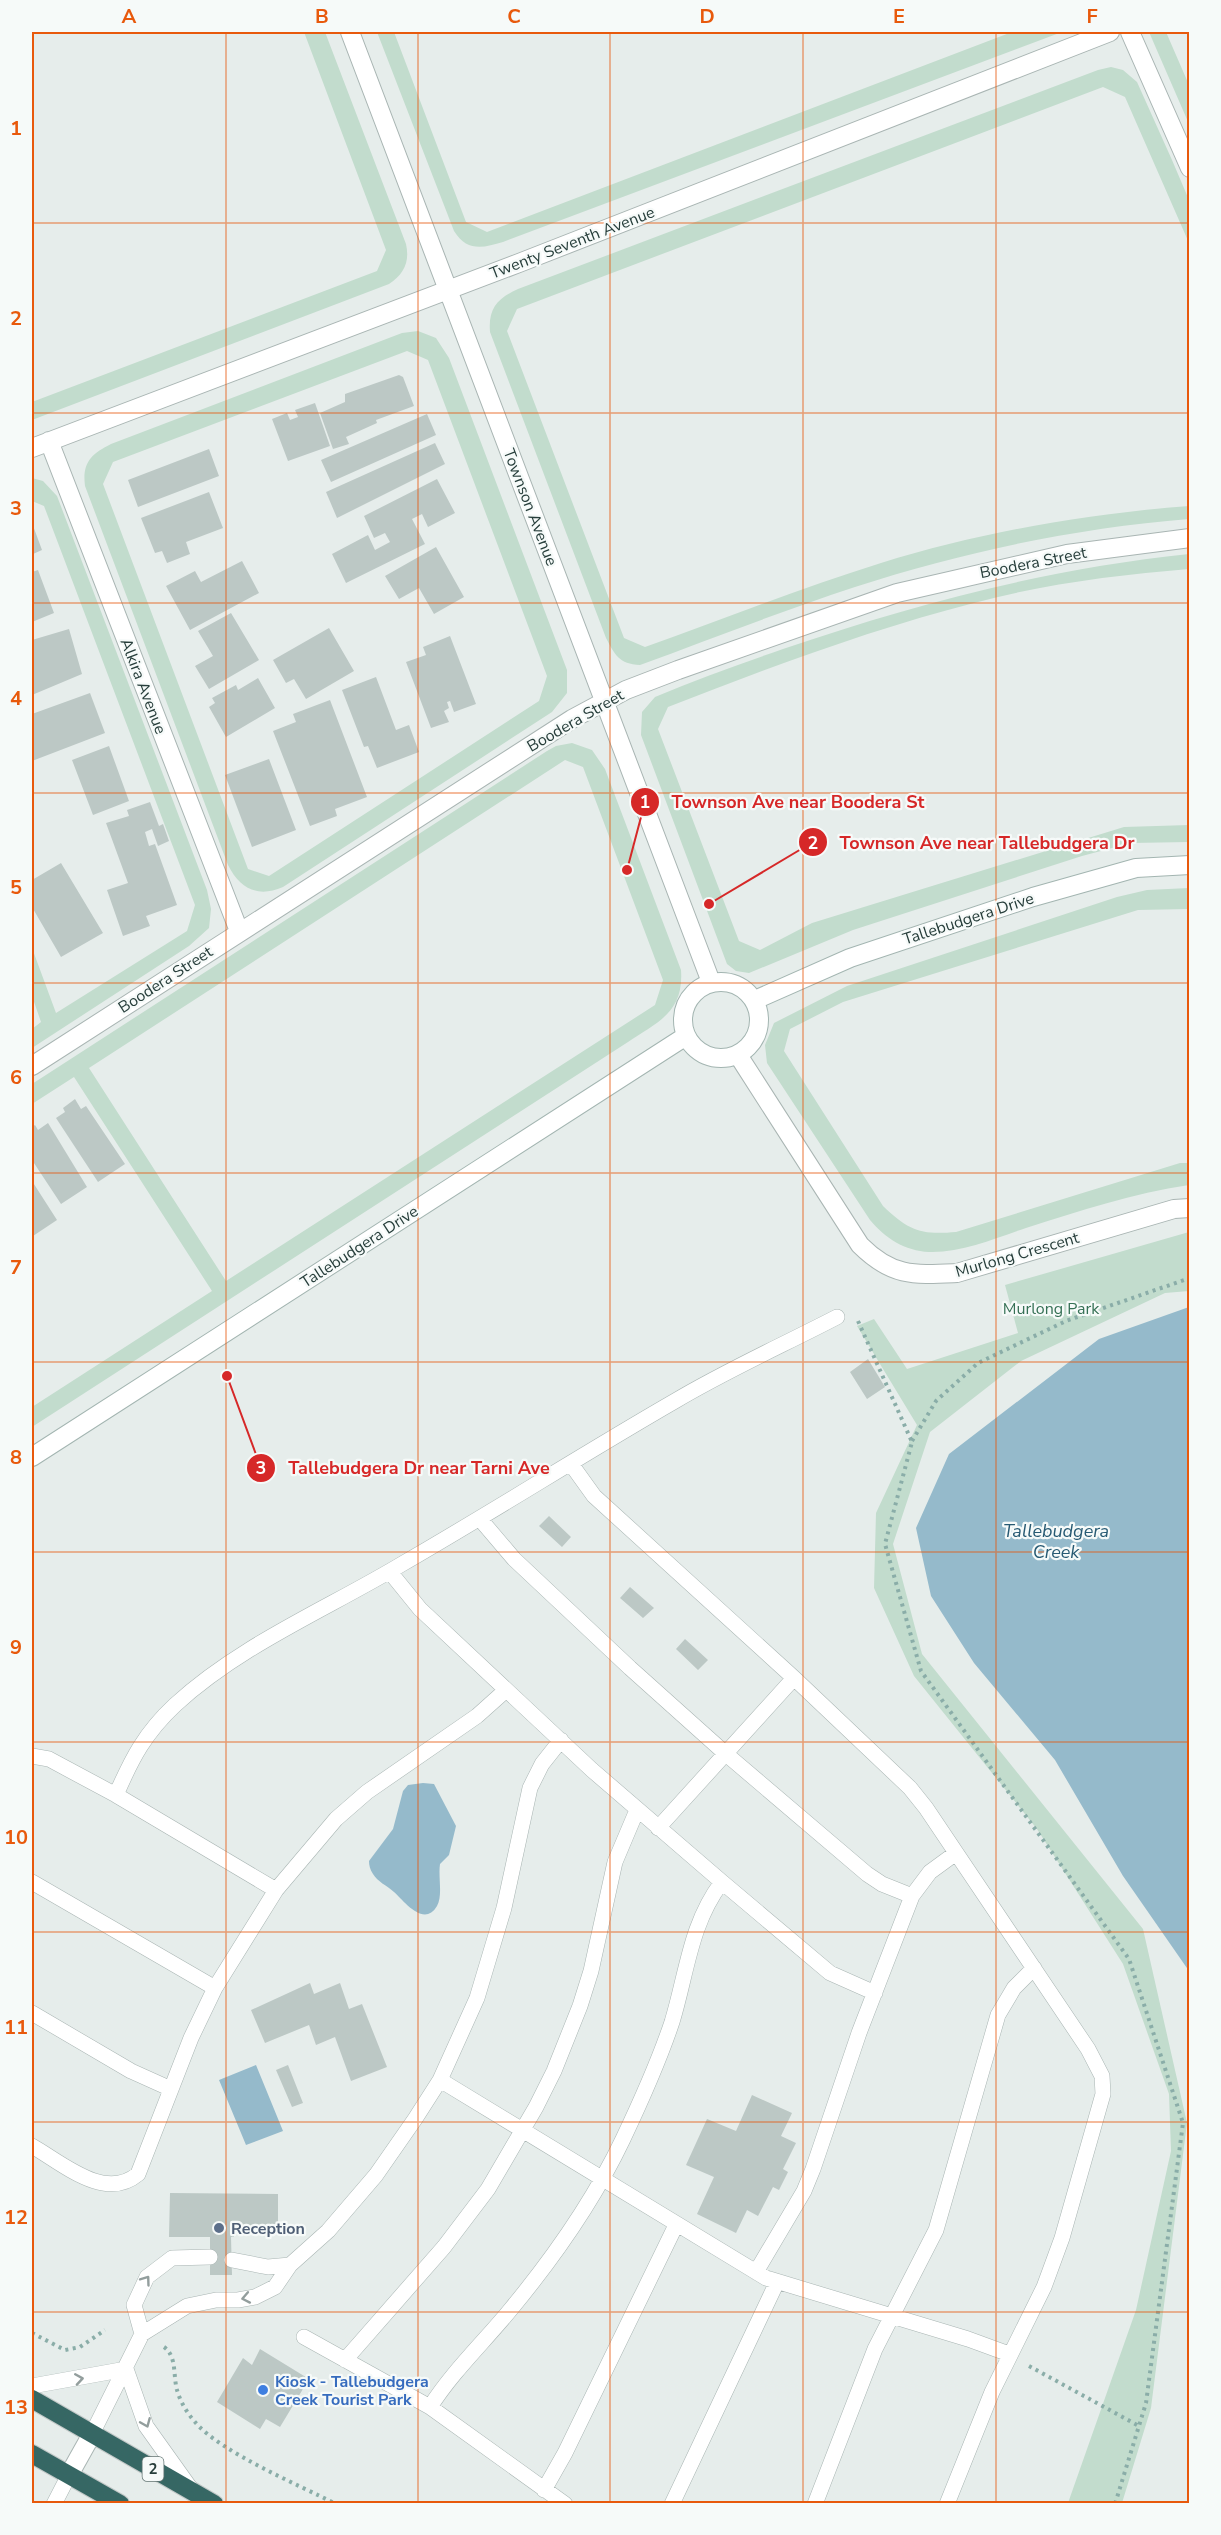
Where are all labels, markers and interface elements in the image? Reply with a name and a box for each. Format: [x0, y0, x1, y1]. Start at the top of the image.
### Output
text: A [122, 3, 137, 30]
text: B [315, 3, 329, 30]
text: C [507, 3, 521, 30]
text: D [699, 3, 715, 30]
text: E [893, 3, 905, 30]
text: F [1086, 3, 1098, 30]
text: 1 [10, 115, 22, 142]
street label: Twenty Seventh Avenue [487, 201, 658, 285]
text: 2 [10, 305, 22, 332]
street label: Townson Avenue [498, 446, 563, 569]
text: 3 [10, 495, 22, 522]
street label: Boodera Street [978, 542, 1089, 584]
street label: Alkira Avenue [115, 635, 171, 737]
street label: Boodera Street [523, 684, 628, 757]
text: 4 [10, 685, 22, 712]
callout: Townson Ave near Boodera St [630, 784, 937, 820]
text: 1 [640, 790, 650, 814]
text: Townson Ave near Boodera St [672, 790, 924, 814]
callout: Townson Ave near Tallebudgera Dr [798, 824, 1147, 860]
text: 2 [808, 831, 818, 855]
text: Townson Ave near Tallebudgera Dr [839, 831, 1135, 855]
text: 5 [10, 874, 22, 901]
street label: Tallebudgera Drive [900, 887, 1037, 951]
street label: Boodera Street [114, 941, 217, 1019]
text: 6 [10, 1064, 22, 1091]
street label: Tallebudgera Drive [296, 1200, 423, 1293]
street label: Murlong Crescent [953, 1227, 1082, 1283]
text: 7 [10, 1254, 22, 1281]
park label: Murlong Park [1003, 1298, 1100, 1320]
text: 8 [10, 1444, 22, 1471]
callout: Tallebudgera Dr near Tarni Ave [246, 1450, 561, 1486]
text: 3 [256, 1456, 266, 1480]
text: Tallebudgera Dr near Tarni Ave [288, 1456, 550, 1480]
water label: Tallebudgera Creek [1003, 1519, 1109, 1564]
text: 9 [10, 1634, 22, 1661]
text: 10 [4, 1824, 28, 1851]
text: 11 [4, 2014, 28, 2041]
text: 12 [4, 2204, 28, 2231]
place label: Reception [231, 2218, 305, 2240]
marker: Reception [212, 2221, 226, 2235]
one-way arrow [139, 2275, 150, 2286]
one-way arrow [241, 2291, 251, 2304]
place label: Kiosk - Tallebudgera Creek Tourist Park [275, 2371, 429, 2411]
one-way arrow [74, 2373, 84, 2386]
marker: Kiosk - Tallebudgera Creek Tourist Park [256, 2383, 270, 2397]
text: 13 [4, 2394, 28, 2421]
one-way arrow [139, 2417, 151, 2428]
road number: 2 [142, 2457, 164, 2481]

